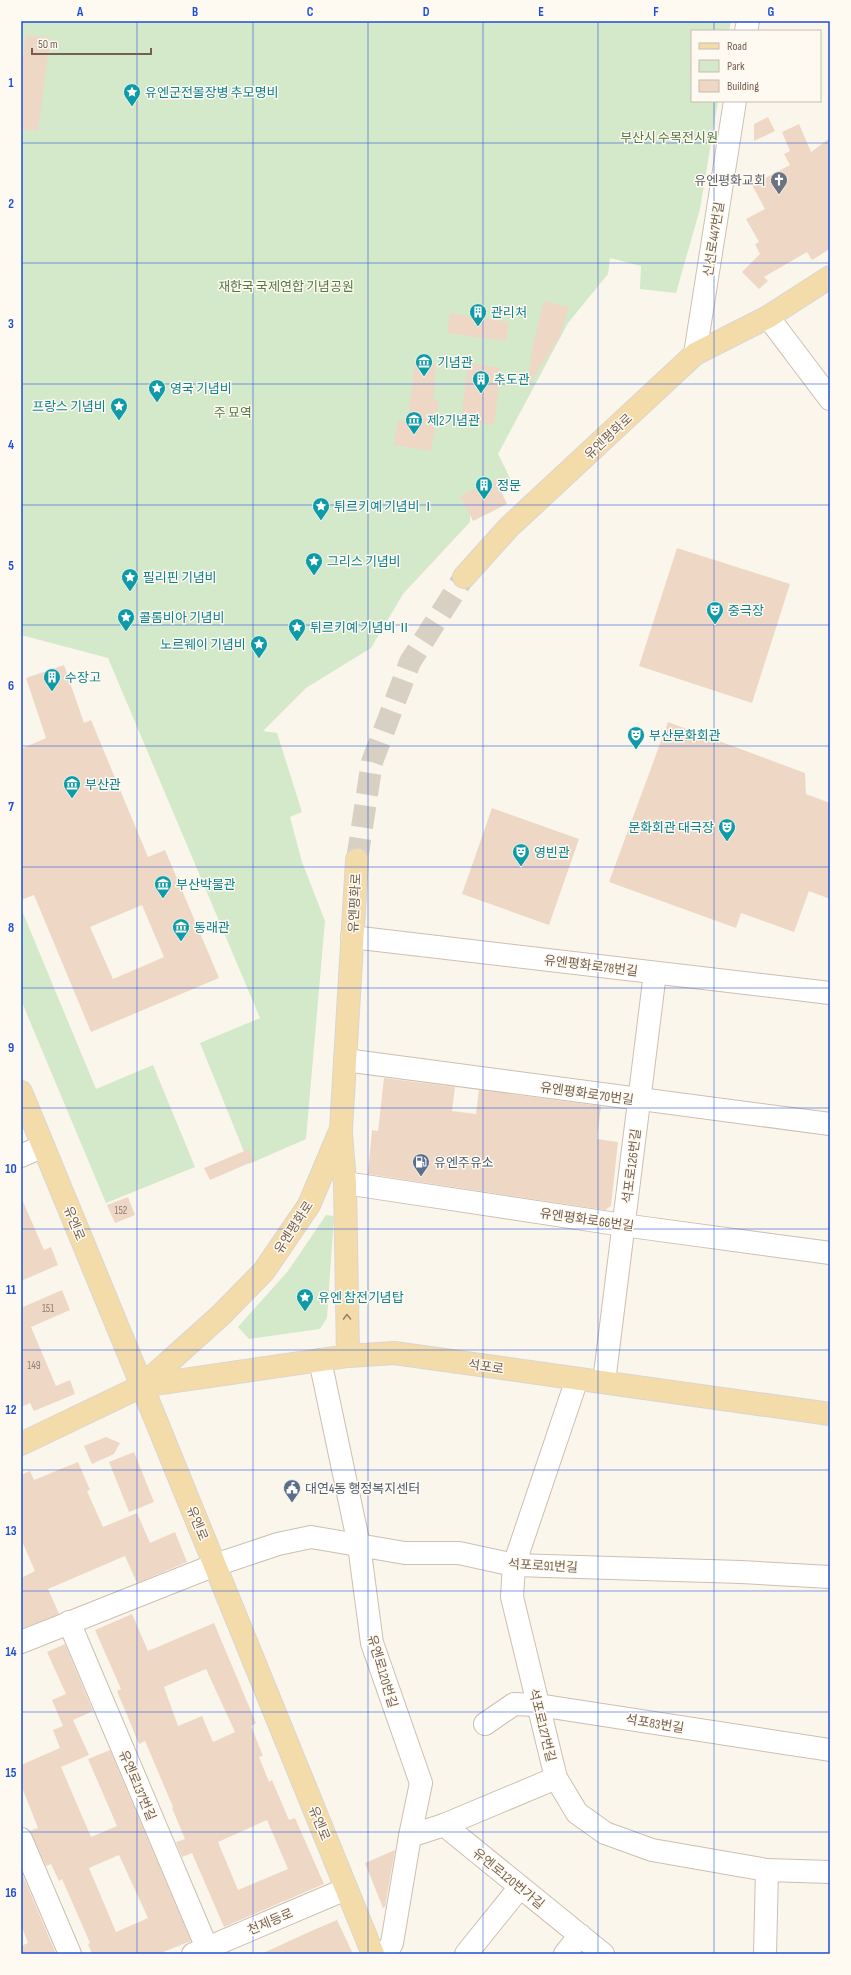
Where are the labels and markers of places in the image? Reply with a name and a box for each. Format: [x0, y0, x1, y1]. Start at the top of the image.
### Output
place icon: 유엔군전몰장병 추모명비 [122, 82, 142, 107]
place label: 유엔군전몰장병 추모명비 [145, 85, 279, 101]
church icon: 유엔평화교회 [769, 170, 789, 195]
place label: 유엔평화교회 [694, 173, 766, 189]
building icon: 관리처 [468, 302, 488, 327]
place label: 관리처 [491, 305, 527, 321]
museum icon: 기념관 [414, 352, 434, 377]
place label: 기념관 [437, 355, 473, 371]
building icon: 추도관 [471, 369, 491, 394]
place label: 추도관 [494, 372, 530, 388]
place icon: 영국 기념비 [147, 378, 167, 403]
place label: 영국 기념비 [170, 381, 232, 397]
place icon: 프랑스 기념비 [109, 396, 129, 421]
place label: 프랑스 기념비 [32, 399, 106, 415]
museum icon: 제2기념관 [404, 410, 424, 435]
place label: 제2기념관 [427, 413, 480, 429]
building icon: 정문 [474, 475, 494, 500]
place label: 정문 [497, 478, 521, 494]
place icon: 튀르키예 기념비 Ⅰ [311, 496, 331, 521]
place label: 튀르키예 기념비 Ⅰ [334, 499, 435, 515]
place icon: 그리스 기념비 [304, 551, 324, 576]
place label: 그리스 기념비 [327, 554, 401, 570]
place icon: 필리핀 기념비 [120, 567, 140, 592]
place label: 필리핀 기념비 [143, 570, 217, 586]
theatre icon: 중극장 [705, 600, 725, 625]
place label: 중극장 [728, 603, 764, 619]
place icon: 콜롬비아 기념비 [116, 607, 136, 632]
place label: 콜롬비아 기념비 [139, 610, 225, 626]
place icon: 튀르키예 기념비 Ⅱ [287, 617, 307, 642]
place label: 튀르키예 기념비 Ⅱ [310, 620, 411, 636]
place icon: 노르웨이 기념비 [249, 634, 269, 659]
place label: 노르웨이 기념비 [160, 637, 246, 653]
building icon: 수장고 [42, 667, 62, 692]
place label: 수장고 [65, 670, 101, 686]
theatre icon: 부산문화회관 [626, 725, 646, 750]
place label: 부산문화회관 [649, 728, 721, 744]
museum icon: 부산관 [62, 774, 82, 799]
place label: 부산관 [85, 777, 121, 793]
theatre icon: 문화회관 대극장 [717, 817, 737, 842]
place label: 문화회관 대극장 [628, 820, 714, 836]
theatre icon: 영빈관 [511, 842, 531, 867]
place label: 영빈관 [534, 845, 570, 861]
museum icon: 부산박물관 [153, 874, 173, 899]
place label: 부산박물관 [176, 877, 236, 893]
museum icon: 동래관 [171, 917, 191, 942]
place label: 동래관 [194, 920, 230, 936]
fuel station icon: 유엔주유소 [411, 1152, 431, 1177]
place label: 유엔주유소 [434, 1155, 494, 1171]
place icon: 유엔 참전기념탑 [295, 1287, 315, 1312]
place label: 유엔 참전기념탑 [318, 1290, 404, 1306]
public building icon: 대연4동 행정복지센터 [282, 1478, 302, 1503]
place label: 대연4동 행정복지센터 [305, 1481, 420, 1497]

